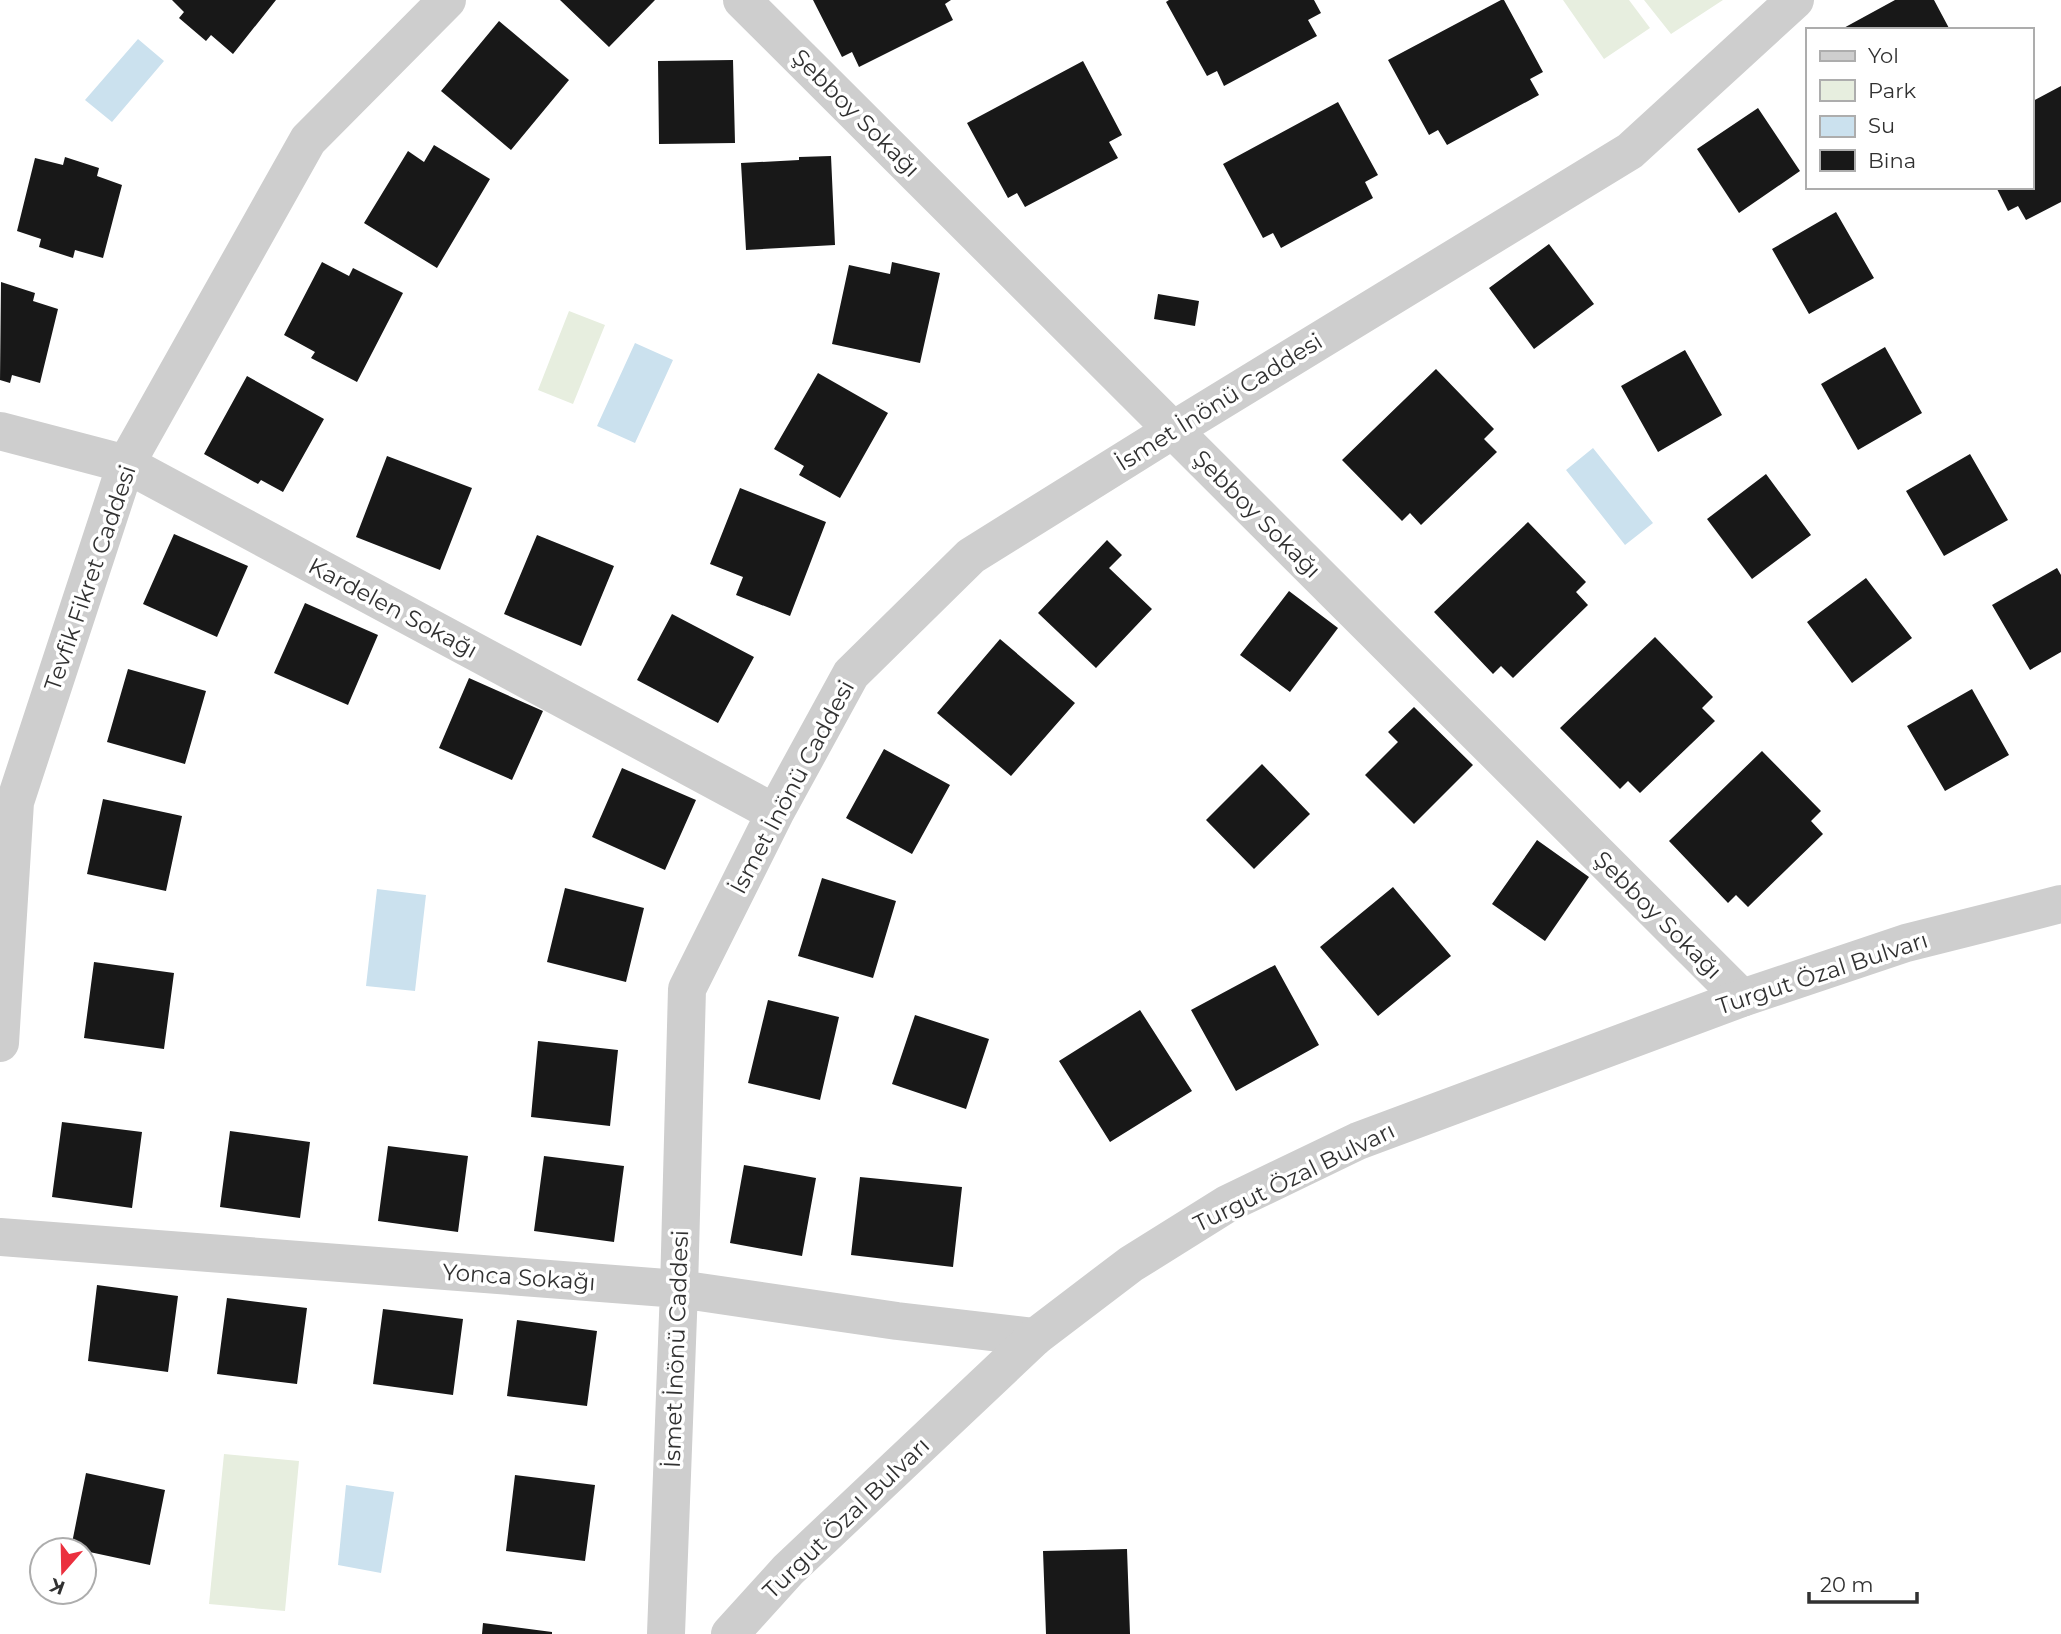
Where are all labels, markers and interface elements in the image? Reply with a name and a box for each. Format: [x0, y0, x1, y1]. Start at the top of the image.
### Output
legend [1806, 28, 2033, 189]
street label: Şebboy Sokağı [786, 43, 926, 183]
text: Yol [1868, 43, 1899, 68]
text: Park [1868, 78, 1916, 103]
text: Su [1868, 113, 1895, 138]
text: Bina [1868, 148, 1916, 173]
street label: İsmet İnönü Caddesi [1111, 327, 1327, 477]
street label: Şebboy Sokağı [1187, 444, 1327, 584]
street label: Tevfik Fikret Caddesi [38, 462, 142, 694]
street label: Kardelen Sokağı [304, 552, 482, 664]
street label: İsmet İnönü Caddesi [724, 675, 860, 899]
street label: Şebboy Sokağı [1588, 845, 1728, 985]
street label: Turgut Özal Bulvarı [1713, 926, 1931, 1020]
street label: Turgut Özal Bulvarı [1189, 1116, 1399, 1238]
street label: İsmet İnönü Caddesi [658, 1230, 694, 1468]
street label: Yonca Sokağı [442, 1258, 596, 1296]
street label: Turgut Özal Bulvarı [757, 1431, 935, 1605]
north arrow [28, 1536, 98, 1606]
scale bar [1809, 1560, 1918, 1604]
text: 20 m [1820, 1572, 1874, 1597]
text: K [46, 1573, 68, 1600]

